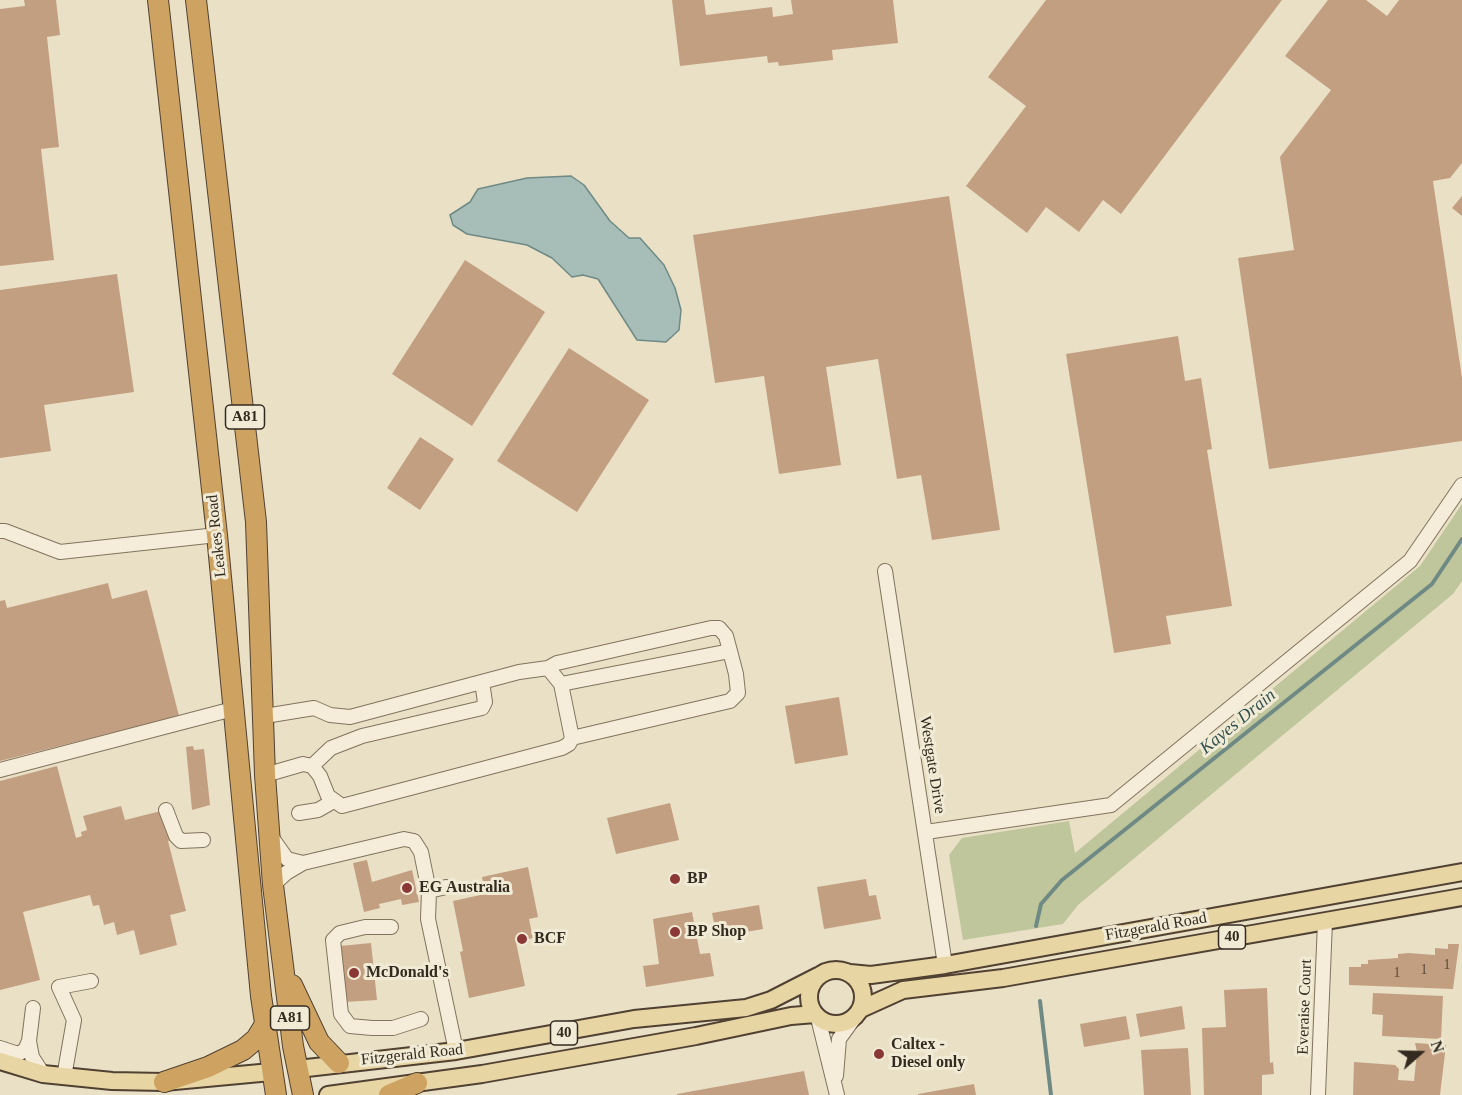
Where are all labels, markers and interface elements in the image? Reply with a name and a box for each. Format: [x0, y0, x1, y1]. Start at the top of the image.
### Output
road number: A81 [226, 405, 264, 429]
street label: Leakes Road [203, 494, 231, 578]
water label: Kayes Drain [1196, 685, 1280, 759]
street label: Westgate Drive [915, 715, 949, 815]
place label: BP [687, 869, 707, 889]
marker: BP [668, 872, 682, 886]
place label: EG Australia [419, 878, 510, 898]
marker: EG Australia [400, 881, 414, 895]
street label: Fitzgerald Road [1104, 909, 1208, 945]
place label: BP Shop [687, 922, 746, 942]
marker: BP Shop [668, 925, 682, 939]
road number: 40 [1218, 925, 1246, 949]
place label: BCF [534, 929, 566, 949]
marker: BCF [515, 932, 529, 946]
house number: 1 [1444, 957, 1450, 973]
street label: Everaise Court [1294, 959, 1316, 1055]
house number: 1 [1420, 962, 1428, 978]
place label: McDonald's [366, 963, 449, 983]
house number: 1 [1394, 965, 1400, 981]
marker: McDonald's [347, 966, 361, 980]
road number: A81 [270, 1006, 310, 1030]
road number: 40 [550, 1021, 578, 1045]
north arrow [1390, 1023, 1450, 1083]
place label: Caltex - Diesel only [891, 1035, 965, 1073]
text: N [1427, 1038, 1447, 1055]
street label: Fitzgerald Road [360, 1040, 464, 1070]
marker: Caltex - Diesel only [872, 1047, 886, 1061]

